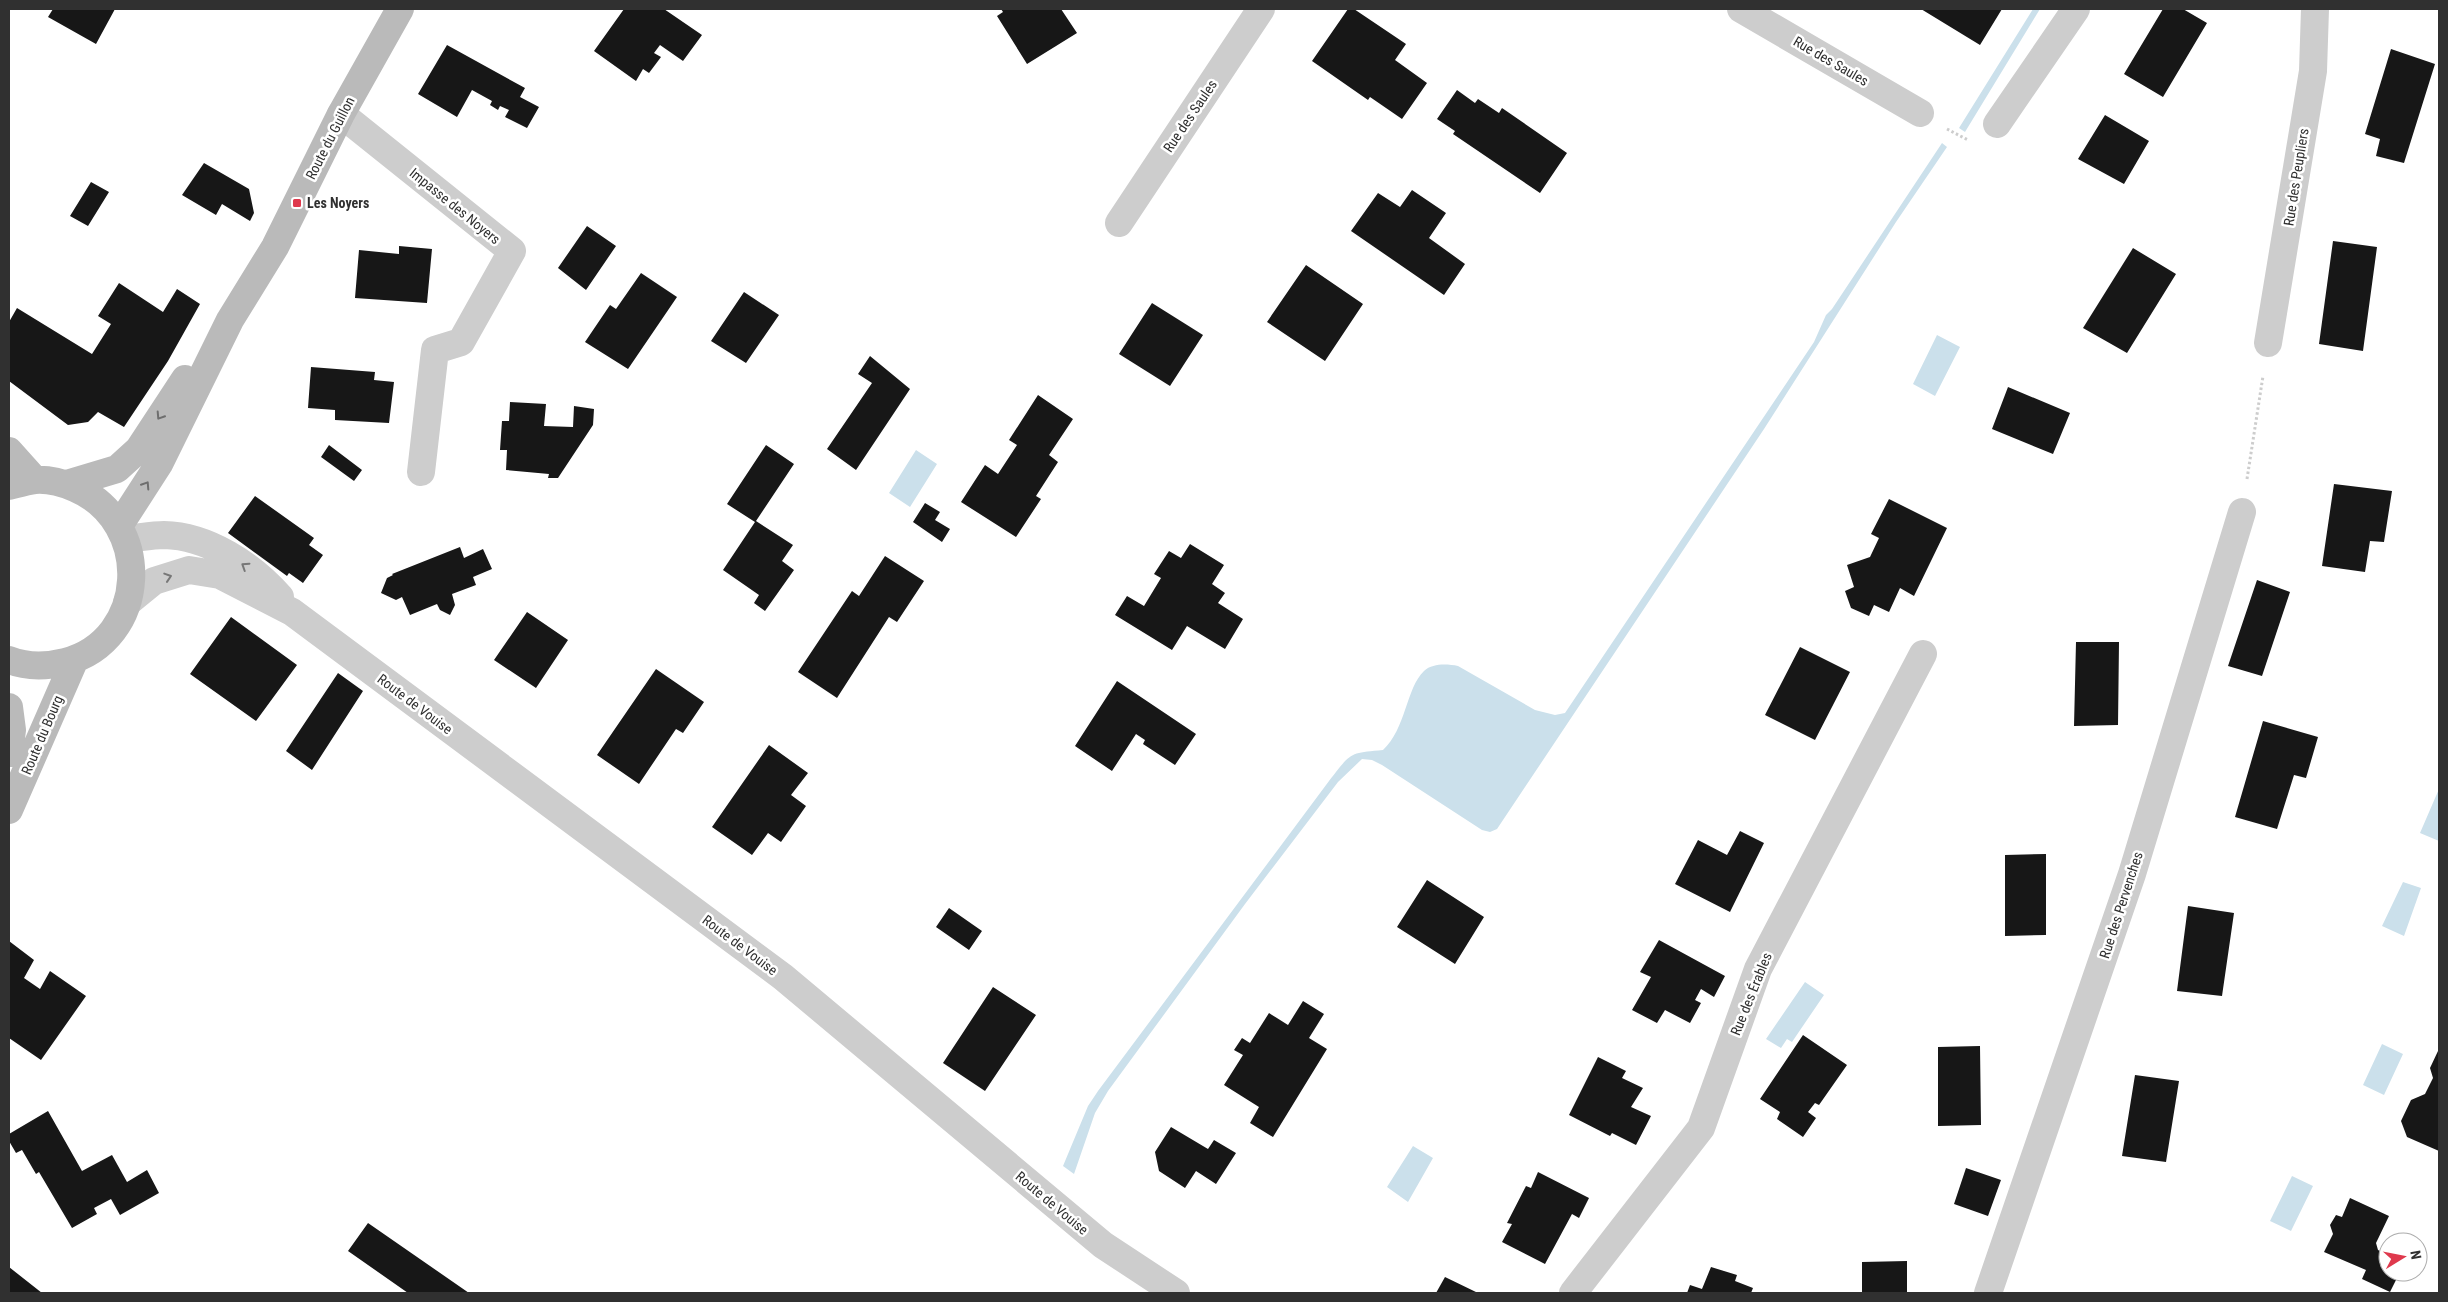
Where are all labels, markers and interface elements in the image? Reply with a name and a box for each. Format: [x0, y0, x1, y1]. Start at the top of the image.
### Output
street label: Rue des Saules [1791, 33, 1871, 89]
street label: Rue des Saules [1160, 77, 1220, 155]
street label: Route du Guillon [302, 94, 358, 182]
street label: Rue des Peupliers [2280, 127, 2312, 227]
street label: Impasse des Noyers [406, 165, 504, 247]
place label: Les Noyers [307, 195, 369, 211]
marker: Les Noyers [291, 197, 303, 209]
one-way arrow [157, 411, 167, 420]
one-way arrow [140, 481, 149, 490]
one-way arrow [241, 562, 250, 572]
one-way arrow [163, 572, 171, 582]
street label: Route de Vouise [375, 671, 456, 738]
street label: Route du Bourg [18, 693, 66, 777]
street label: Rue des Pervenches [2096, 850, 2146, 960]
street label: Route de Vouise [700, 912, 781, 979]
street label: Rue des Érables [1726, 950, 1775, 1038]
street label: Route de Vouise [1013, 1168, 1092, 1238]
north arrow [2378, 1232, 2428, 1282]
text: N [2407, 1249, 2424, 1260]

